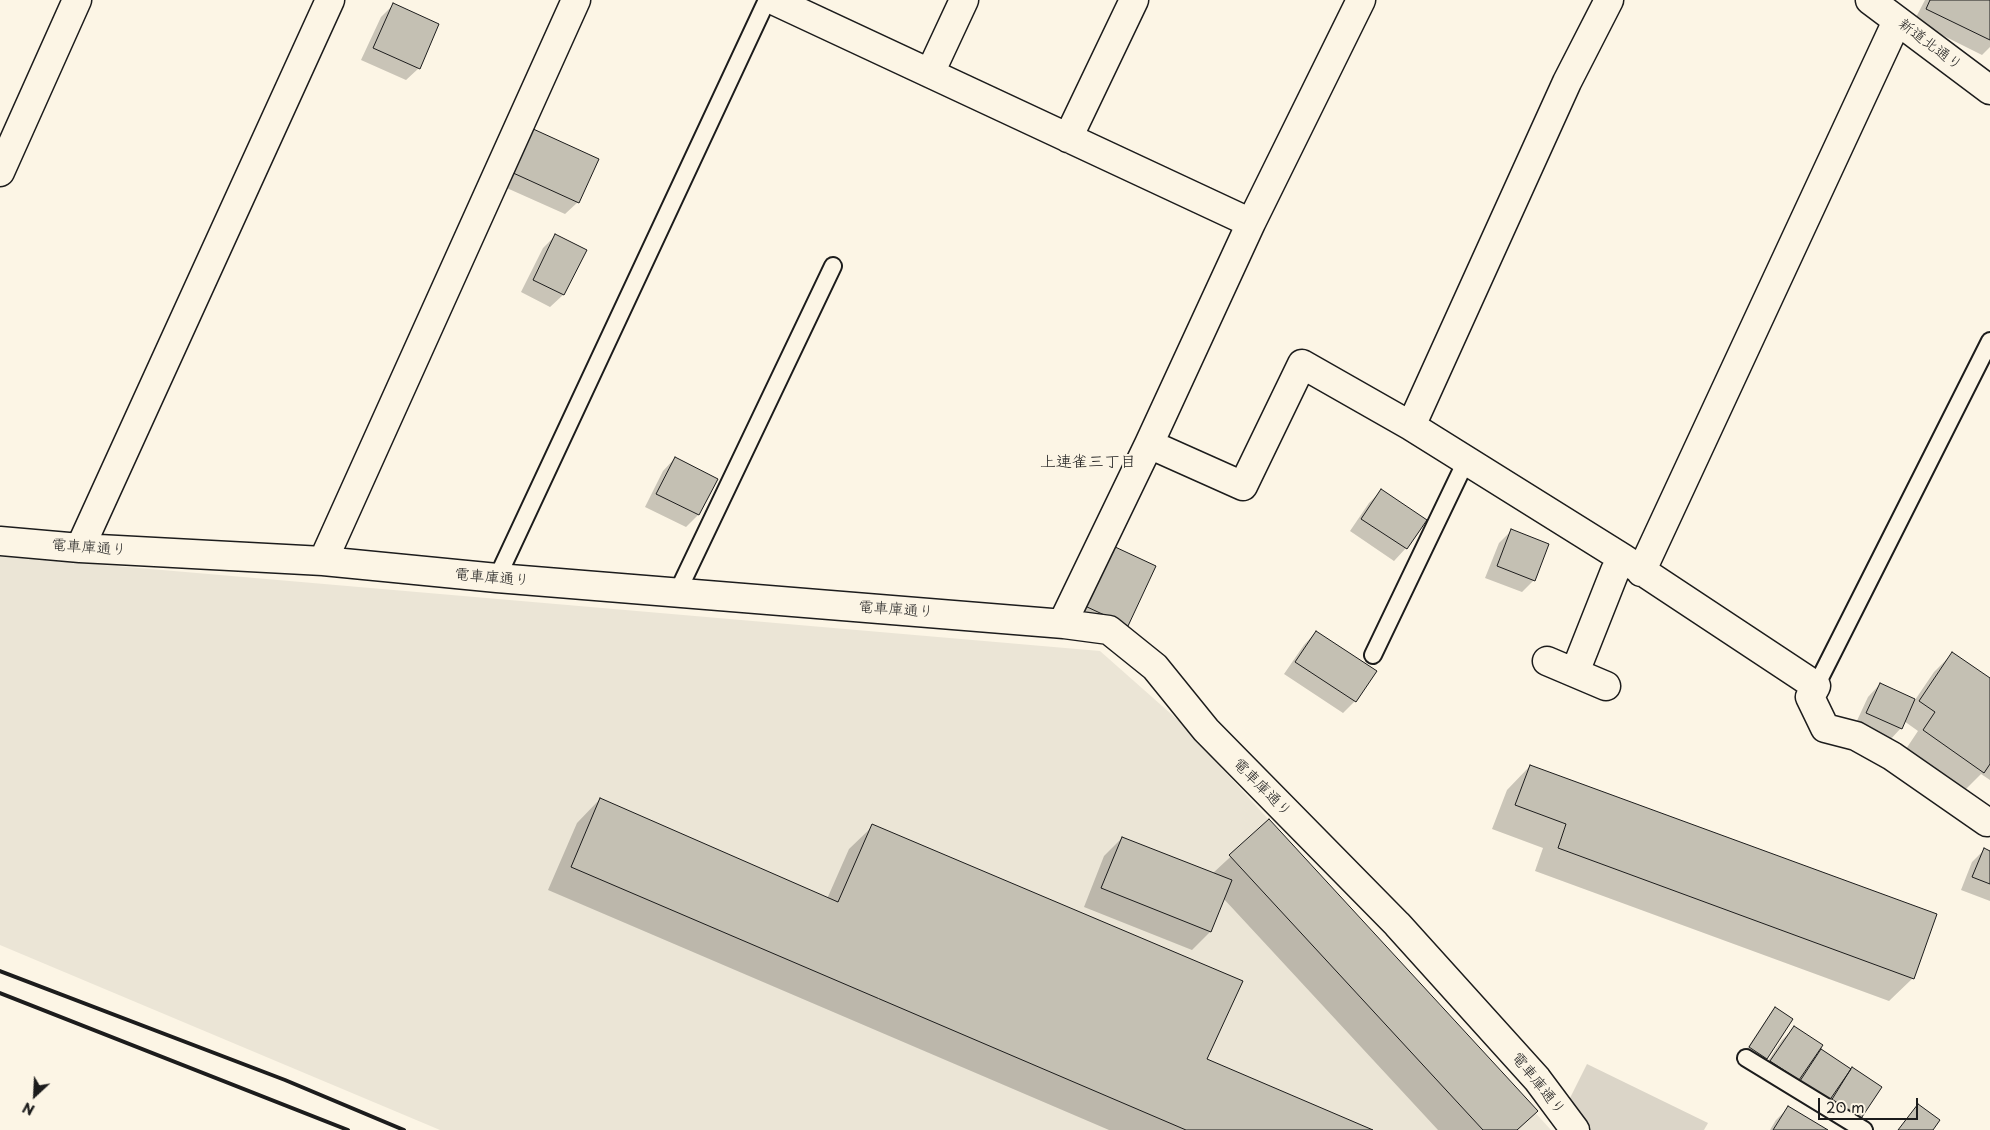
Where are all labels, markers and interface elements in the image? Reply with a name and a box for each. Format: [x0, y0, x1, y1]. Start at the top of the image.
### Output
street label: 新道北通り [1895, 15, 1965, 75]
district label: 上連雀三丁目 [1040, 453, 1136, 473]
street label: 電車庫通り [51, 536, 127, 560]
street label: 電車庫通り [454, 566, 530, 590]
street label: 電車庫通り [858, 598, 934, 622]
street label: 電車庫通り [1229, 755, 1295, 821]
street label: 電車庫通り [1507, 1049, 1569, 1119]
north arrow [10, 1070, 60, 1120]
scale bar [1820, 1088, 1920, 1120]
text: 20 m [1826, 1095, 1865, 1118]
text: N [19, 1097, 38, 1121]

